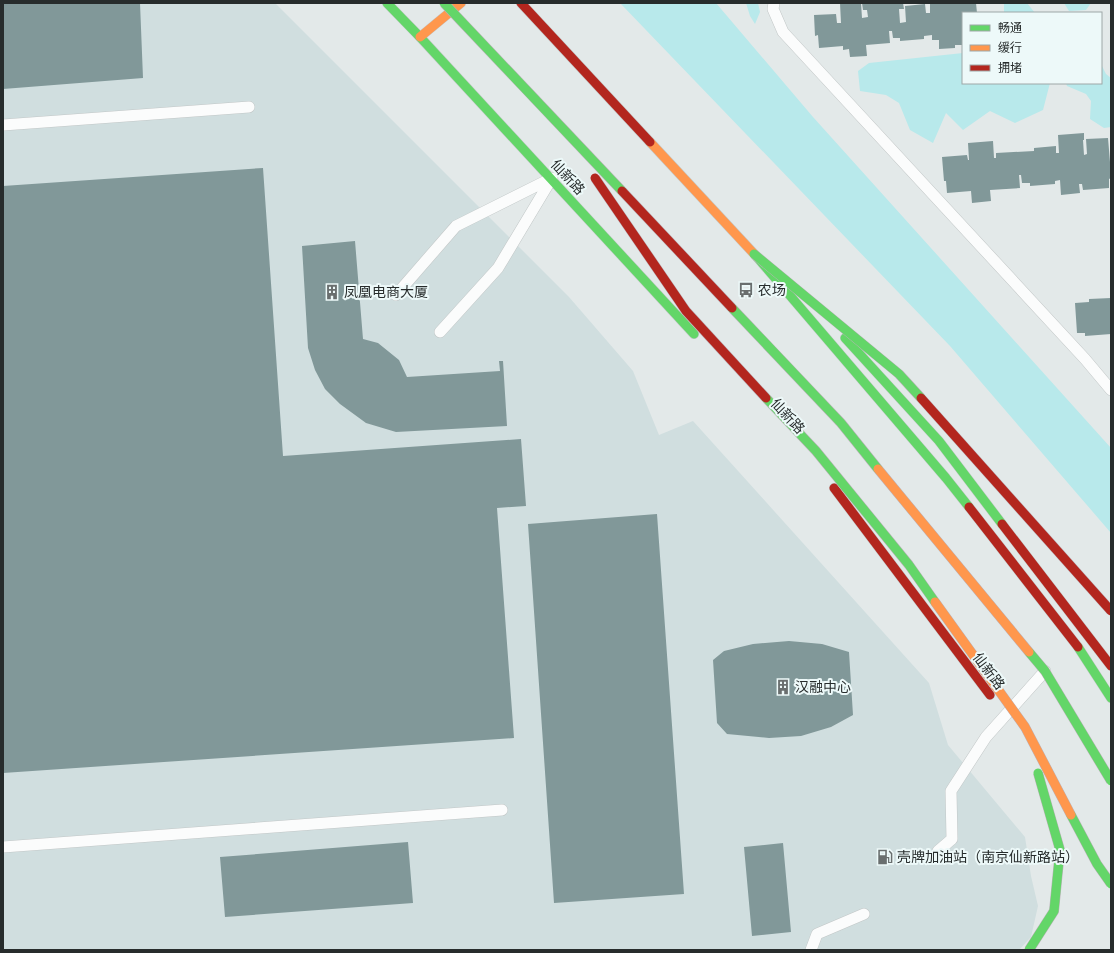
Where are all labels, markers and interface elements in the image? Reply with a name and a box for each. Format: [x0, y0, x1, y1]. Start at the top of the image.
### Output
legend [962, 12, 1102, 84]
text: 畅通 [998, 18, 1022, 35]
text: 缓行 [998, 38, 1022, 55]
text: 拥堵 [998, 58, 1022, 75]
street label: 仙新路 [547, 154, 590, 198]
place label: 农场 [758, 279, 786, 299]
place label: 凤凰电商大厦 [344, 281, 428, 301]
bus stop icon: 农场 [737, 281, 755, 299]
building icon: 凤凰电商大厦 [323, 283, 341, 301]
street label: 仙新路 [767, 393, 810, 437]
street label: 仙新路 [969, 648, 1010, 693]
place label: 汉融中心 [795, 676, 851, 696]
building icon: 汉融中心 [774, 678, 792, 696]
place label: 壳牌加油站（南京仙新路站） [897, 846, 1079, 866]
fuel station icon: 壳牌加油站（南京仙新路站） [876, 848, 894, 866]

